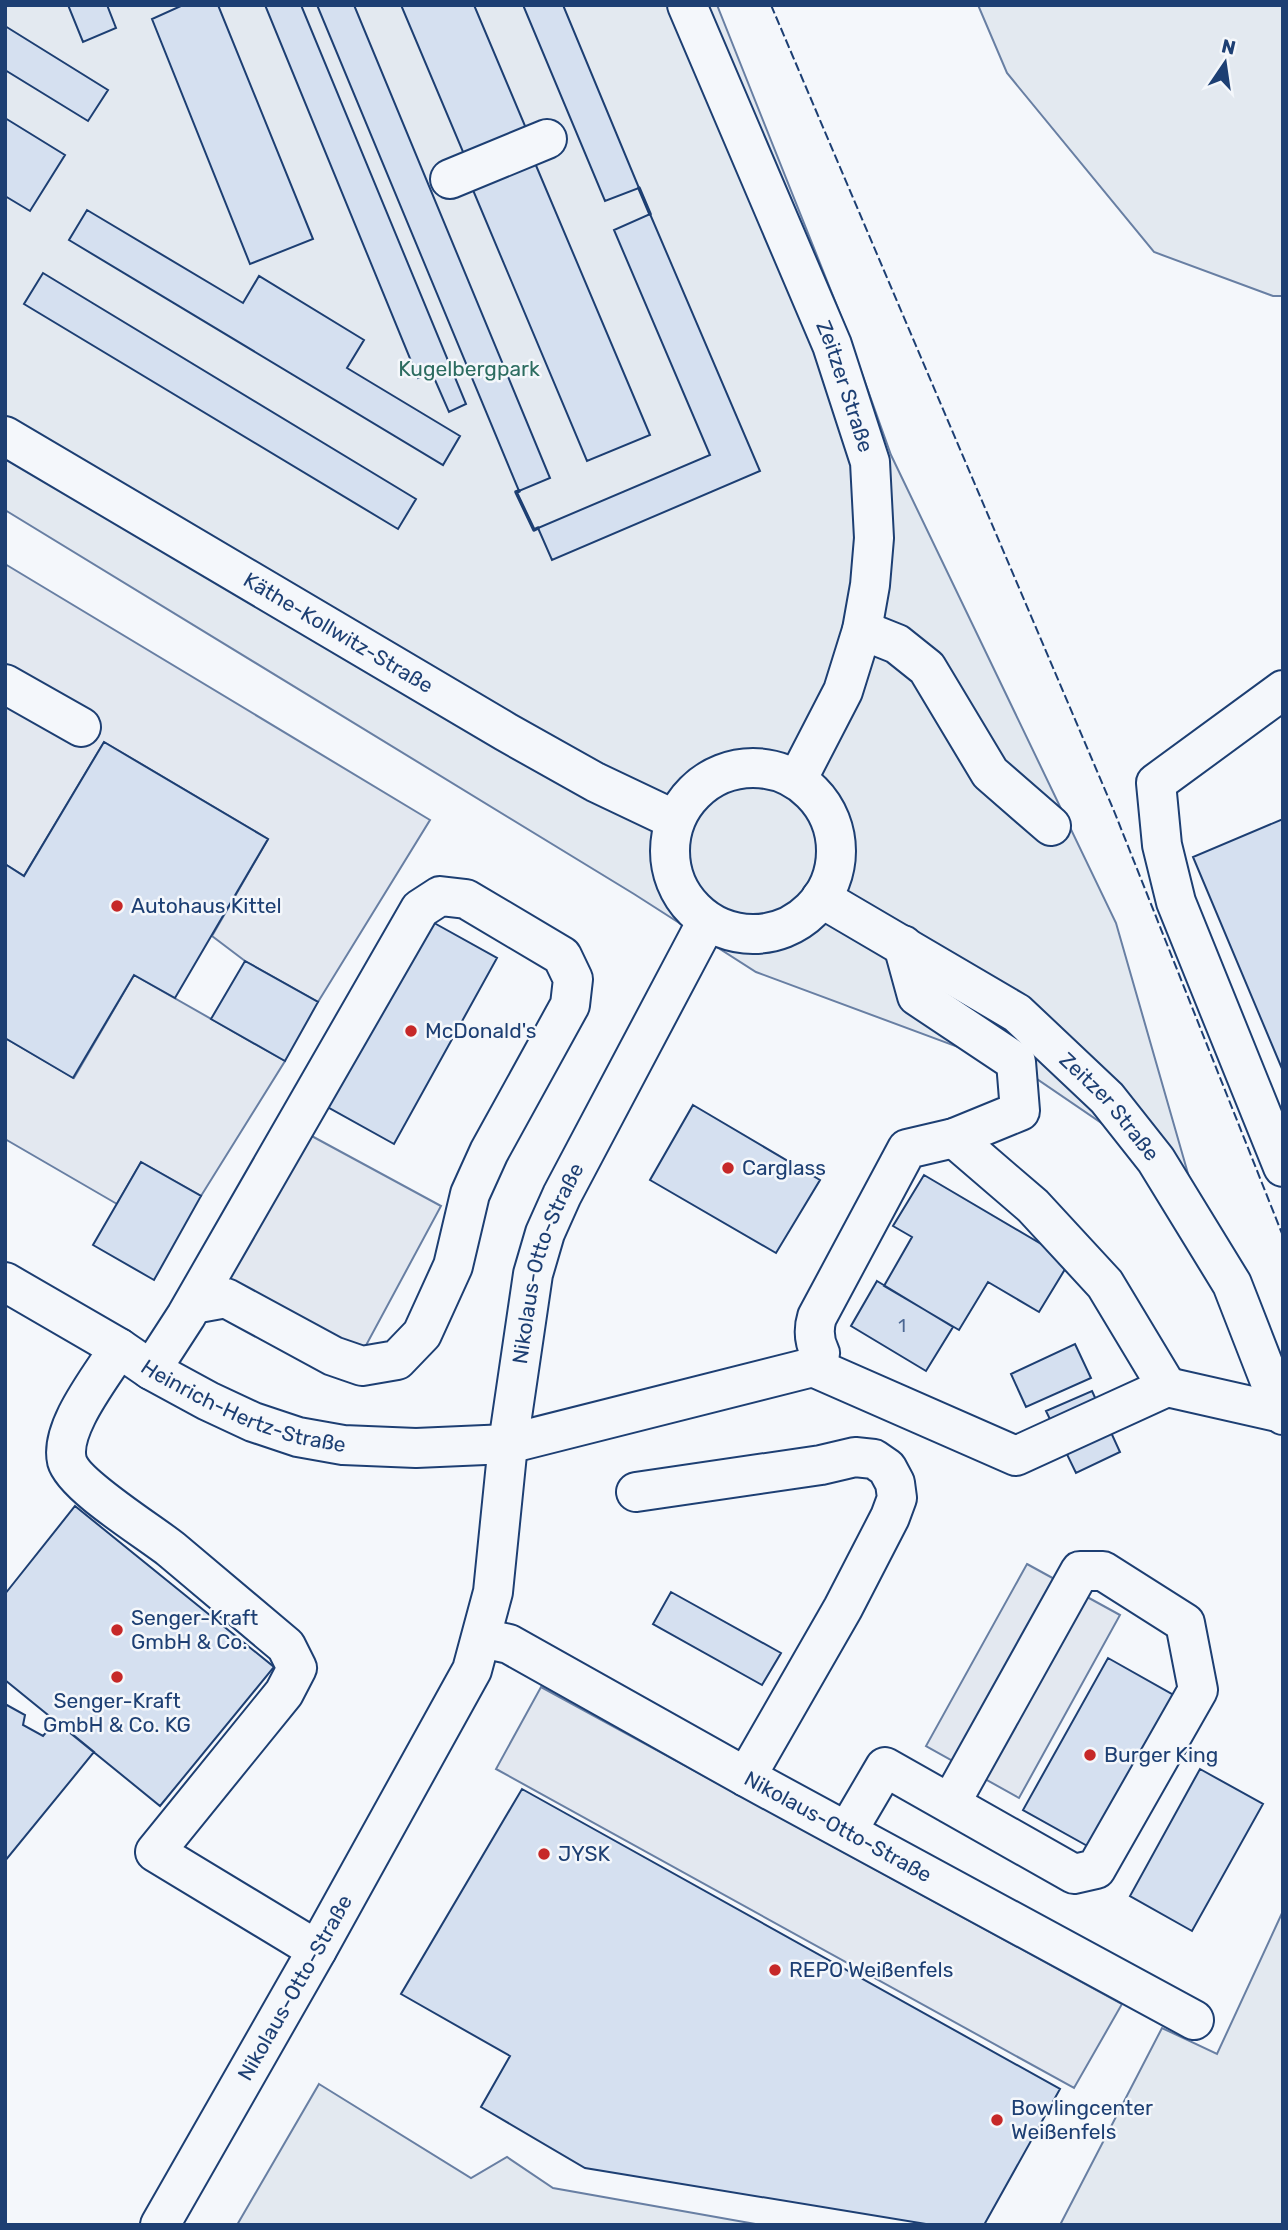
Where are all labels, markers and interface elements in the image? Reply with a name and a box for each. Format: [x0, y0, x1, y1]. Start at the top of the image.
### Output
north arrow [1190, 28, 1260, 98]
text: N [1219, 34, 1238, 60]
street label: Zeitzer Straße [811, 317, 879, 455]
park label: Kugelbergpark [398, 356, 540, 381]
street label: Käthe-Kollwitz-Straße [239, 567, 438, 698]
place label: Autohaus Kittel [131, 893, 282, 918]
marker: Autohaus Kittel [109, 898, 125, 914]
place label: McDonald's [425, 1018, 537, 1043]
marker: McDonald's [403, 1023, 419, 1039]
street label: Zeitzer Straße [1055, 1047, 1165, 1166]
place label: Carglass [742, 1155, 826, 1180]
street label: Nikolaus-Otto-Straße [507, 1159, 589, 1366]
marker: Carglass [720, 1160, 736, 1176]
house number: 1 [898, 1315, 906, 1337]
street label: Heinrich-Hertz-Straße [136, 1354, 348, 1457]
place label: Senger-Kraft GmbH & Co. [131, 1605, 258, 1654]
marker: Senger-Kraft GmbH & Co. [109, 1622, 125, 1638]
marker: Senger-Kraft GmbH & Co. KG [109, 1669, 125, 1685]
place label: Senger-Kraft GmbH & Co. KG [43, 1688, 191, 1737]
place label: Burger King [1104, 1742, 1218, 1767]
marker: Burger King [1082, 1747, 1098, 1763]
street label: Nikolaus-Otto-Straße [740, 1765, 936, 1887]
place label: JYSK [558, 1841, 610, 1866]
marker: JYSK [536, 1846, 552, 1862]
street label: Nikolaus-Otto-Straße [232, 1890, 357, 2085]
place label: REPO Weißenfels [789, 1957, 953, 1982]
marker: REPO Weißenfels [767, 1962, 783, 1978]
place label: Bowlingcenter Weißenfels [1011, 2095, 1153, 2144]
marker: Bowlingcenter Weißenfels [989, 2112, 1005, 2128]

